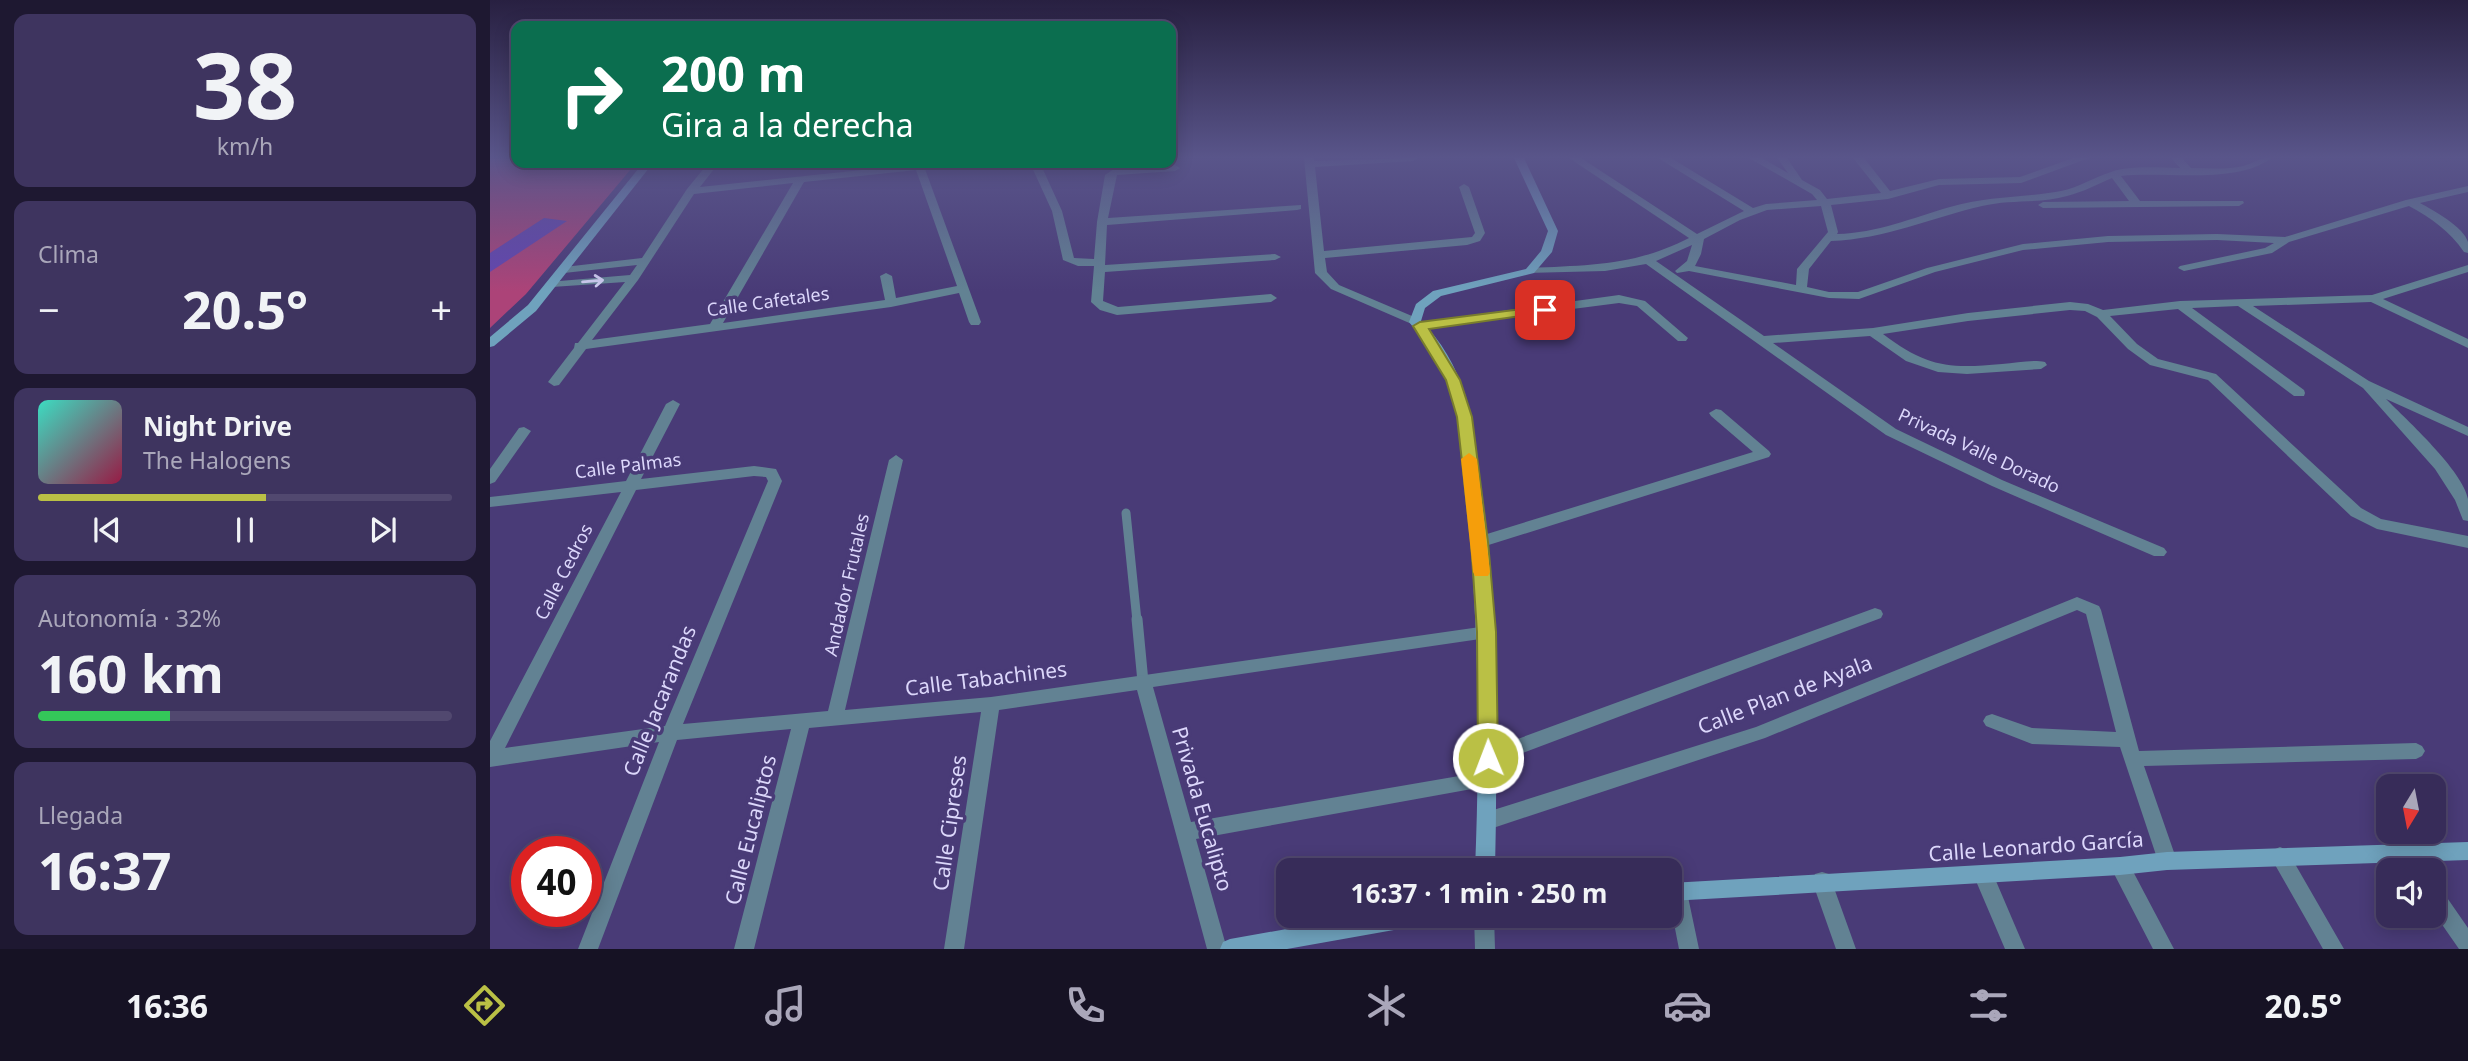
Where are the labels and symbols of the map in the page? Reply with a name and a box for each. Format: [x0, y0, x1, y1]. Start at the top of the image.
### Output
one-way arrow [581, 274, 604, 287]
pin [1515, 280, 1575, 340]
street label: Calle Cafetales [705, 281, 831, 321]
street label: Privada Valle Dorado [1895, 402, 2064, 498]
street label: Calle Palmas [573, 447, 682, 483]
street label: Andador Frutales [818, 511, 874, 658]
street label: Calle Cedros [529, 519, 598, 624]
street label: Calle Jacarandas [616, 621, 702, 780]
street label: Calle Plan de Ayala [1693, 648, 1876, 740]
street label: Calle Tabachines [903, 654, 1068, 702]
position arrow [1451, 721, 1525, 795]
street label: Privada Eucalipto [1166, 723, 1240, 894]
street label: Calle Eucaliptos [718, 752, 782, 908]
street label: Calle Cipreses [926, 753, 972, 893]
north arrow [2376, 774, 2446, 844]
street label: Calle Leonardo García [1927, 825, 2144, 867]
speed limit sign: 40 [511, 836, 602, 927]

